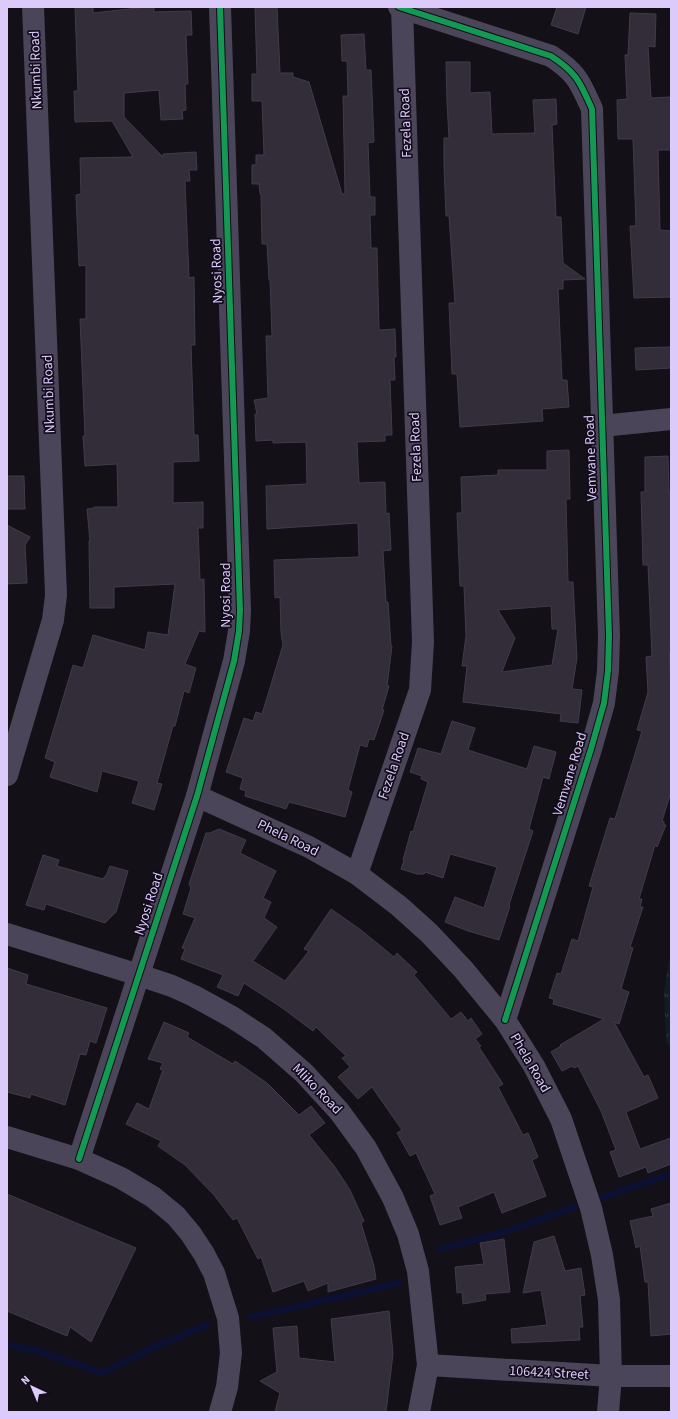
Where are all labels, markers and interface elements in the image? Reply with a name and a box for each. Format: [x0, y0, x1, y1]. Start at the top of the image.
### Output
street label: Nkumbi Road [25, 30, 47, 110]
street label: Fezela Road [395, 88, 417, 158]
street label: Nyosi Road [206, 238, 228, 304]
street label: Nkumbi Road [38, 354, 60, 434]
street label: Fezela Road [405, 412, 427, 482]
street label: Vemvane Road [579, 415, 603, 501]
street label: Nyosi Road [216, 562, 236, 628]
street label: Fezela Road [373, 730, 415, 802]
street label: Vemvane Road [548, 730, 592, 818]
street label: Phela Road [254, 815, 322, 861]
street label: Nyosi Road [129, 870, 169, 938]
street label: Phela Road [505, 1029, 555, 1097]
street label: Mliko Road [287, 1059, 347, 1119]
street label: 106424 Street [509, 1361, 590, 1385]
north arrow [12, 1367, 52, 1407]
text: N [18, 1372, 33, 1388]

